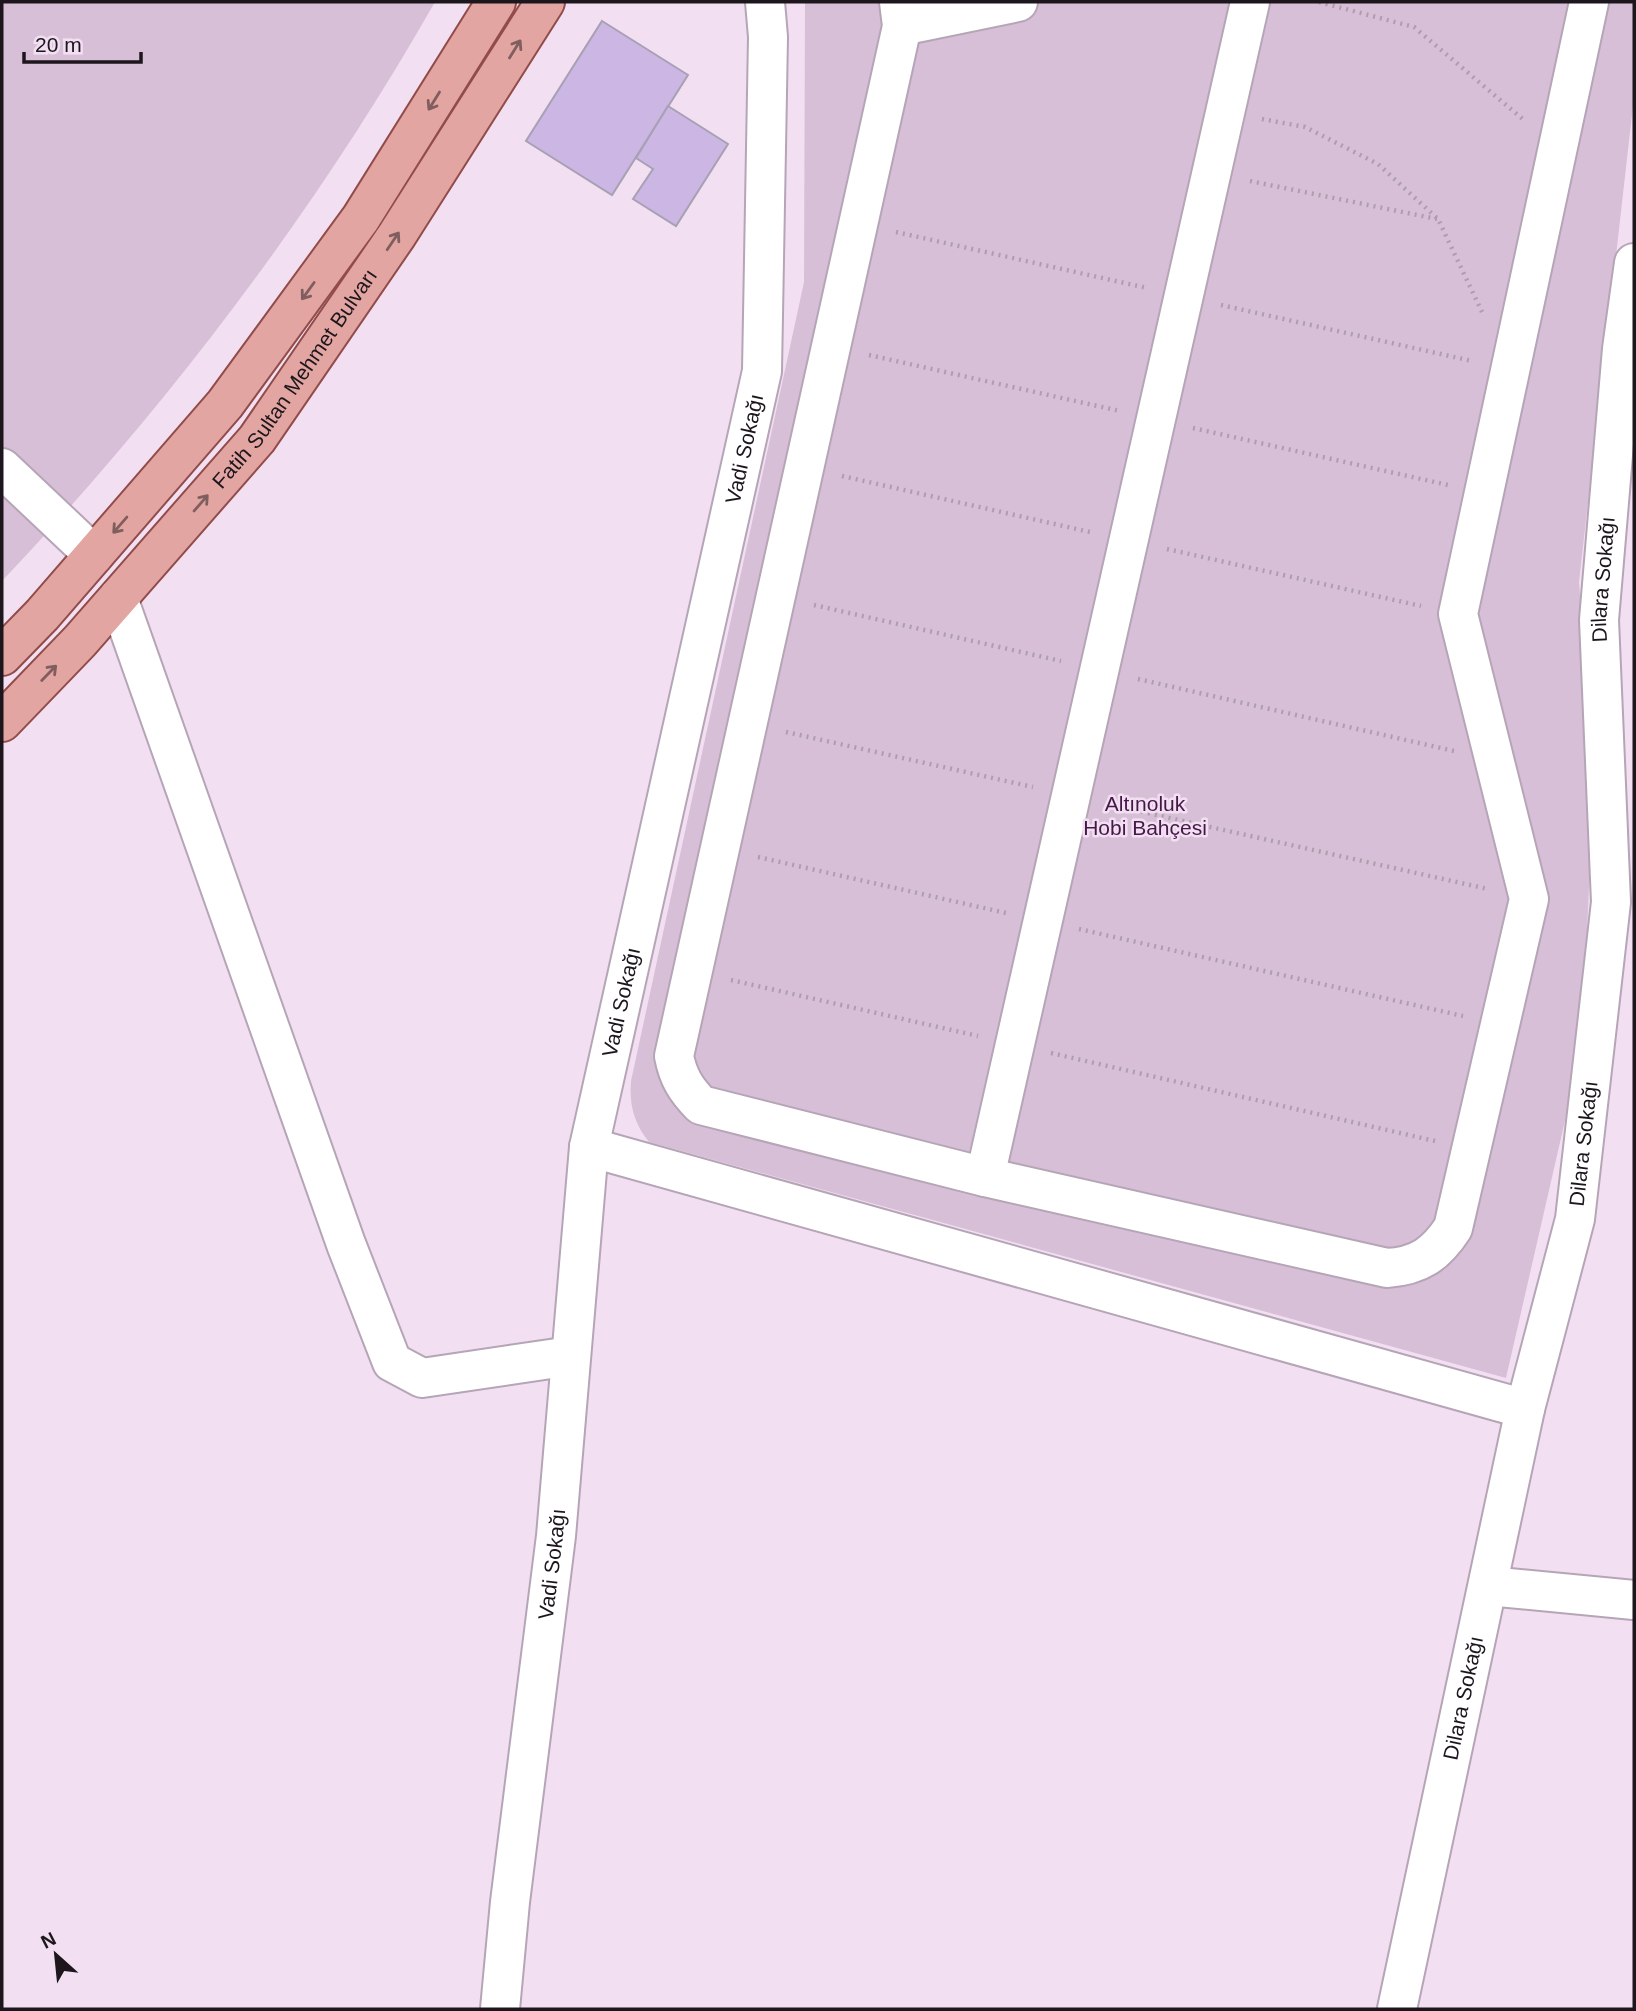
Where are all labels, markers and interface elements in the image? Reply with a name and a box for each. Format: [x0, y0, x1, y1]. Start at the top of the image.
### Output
scale bar [24, 21, 142, 65]
text: 20 m [35, 33, 82, 56]
one-way arrow [507, 40, 522, 59]
one-way arrow [426, 91, 440, 111]
one-way arrow [386, 232, 400, 251]
street label: Fatih Sultan Mehmet Bulvarı [207, 264, 381, 493]
one-way arrow [301, 281, 316, 300]
street label: Vadi Sokağı [721, 392, 768, 506]
one-way arrow [193, 494, 209, 512]
one-way arrow [112, 516, 128, 534]
street label: Dilara Sokağı [1587, 516, 1619, 643]
one-way arrow [41, 665, 58, 682]
park label: Altınoluk Hobi Bahçesi [1083, 792, 1207, 839]
street label: Vadi Sokağı [597, 945, 644, 1059]
street label: Dilara Sokağı [1565, 1079, 1602, 1207]
street label: Vadi Sokağı [534, 1508, 569, 1621]
street label: Dilara Sokağı [1438, 1634, 1487, 1762]
north arrow [21, 1920, 91, 1990]
text: N [38, 1928, 59, 1953]

